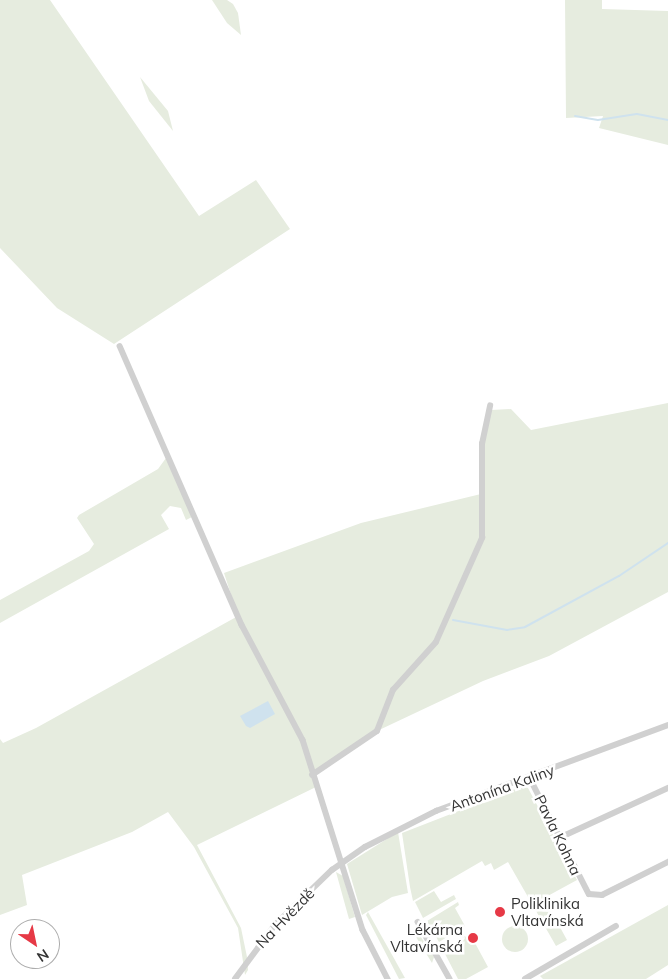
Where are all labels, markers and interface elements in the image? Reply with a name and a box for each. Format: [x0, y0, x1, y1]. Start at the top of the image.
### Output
street label: Antonína Kaliny [447, 761, 557, 815]
street label: Pavla Kohna [531, 792, 585, 878]
street label: Na Hvězdě [252, 884, 318, 952]
place label: Poliklinika Vltavínská [511, 894, 584, 929]
marker: Poliklinika Vltavínská [493, 905, 507, 919]
north arrow [10, 919, 60, 969]
place label: Lékárna Vltavínská [390, 920, 463, 955]
marker: Lékárna Vltavínská [467, 932, 479, 944]
text: N [33, 945, 52, 966]

